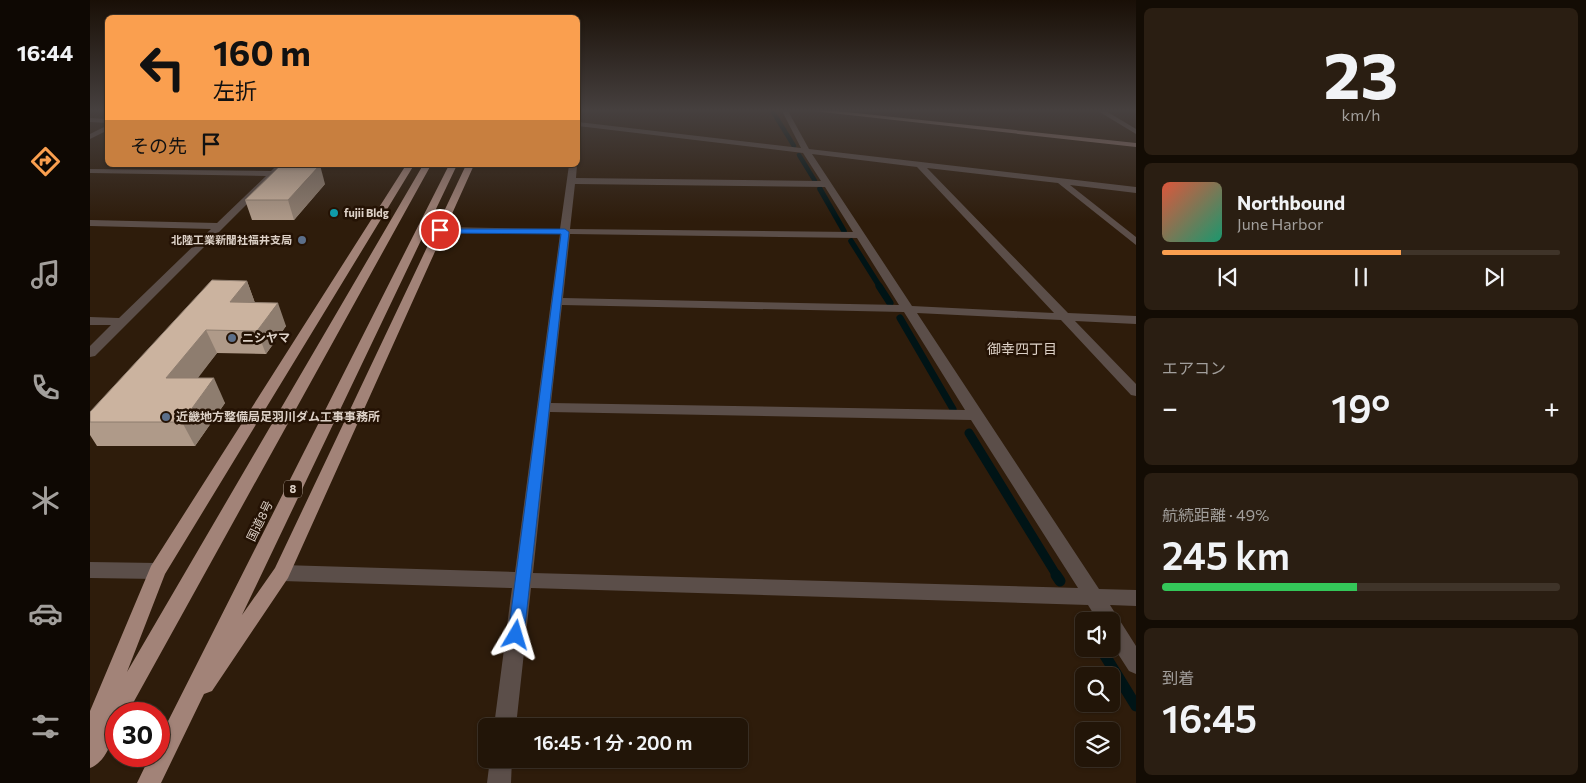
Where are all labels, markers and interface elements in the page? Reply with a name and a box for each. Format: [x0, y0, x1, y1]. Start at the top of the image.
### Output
text: 160 m [213, 30, 311, 73]
text: 23 [1324, 33, 1398, 112]
icon: left [130, 35, 195, 100]
text: 16:44 [17, 39, 73, 66]
text: 左折 [213, 77, 257, 104]
text: km/h [1342, 105, 1380, 124]
icon: arrive [197, 130, 225, 158]
text: その先 [130, 134, 187, 157]
icon: directions [28, 144, 63, 179]
text: Northbound [1237, 191, 1345, 214]
place label: fujii Bldg [344, 206, 389, 219]
marker: fujii Bldg [328, 207, 340, 219]
pin [419, 209, 461, 251]
text: June Harbor [1237, 214, 1323, 233]
icon: arrive [426, 216, 454, 244]
place label: 北陸工業新聞社福井支局 [171, 233, 292, 246]
marker: 北陸工業新聞社福井支局 [296, 234, 308, 246]
icon: music [28, 257, 63, 292]
icon: previous [1214, 263, 1242, 291]
icon: pause [1347, 263, 1375, 291]
icon: next [1480, 263, 1508, 291]
place label: ニシヤマ [242, 330, 290, 344]
marker: ニシヤマ [226, 332, 238, 344]
district label: 御幸四丁目 [987, 340, 1057, 357]
text: エアコン [1162, 358, 1226, 377]
icon: phone [28, 370, 63, 405]
text: 19° [1331, 384, 1390, 431]
text: − [1162, 390, 1178, 424]
text: + [1544, 390, 1560, 424]
place label: 近畿地方整備局足羽川ダム工事事務所 [176, 409, 380, 423]
marker: 近畿地方整備局足羽川ダム工事事務所 [160, 411, 172, 423]
road number: 8 [284, 480, 302, 498]
icon: climate [28, 483, 63, 518]
street label: 国道8号 [243, 498, 275, 543]
text: 航続距離 · 49% [1162, 505, 1269, 524]
text: 245 km [1162, 531, 1290, 578]
icon: car [28, 596, 63, 631]
position arrow [489, 608, 541, 660]
map controls [1075, 612, 1120, 767]
button: sound [1075, 612, 1120, 657]
button: search [1075, 667, 1120, 712]
text: 到着 [1162, 668, 1194, 687]
text: 16:45 [1162, 694, 1257, 741]
speed limit sign: 30 [105, 702, 170, 767]
icon: filters [28, 709, 63, 744]
button: layers [1075, 722, 1120, 767]
text: 16:45 · 1 分 · 200 m [534, 731, 692, 754]

